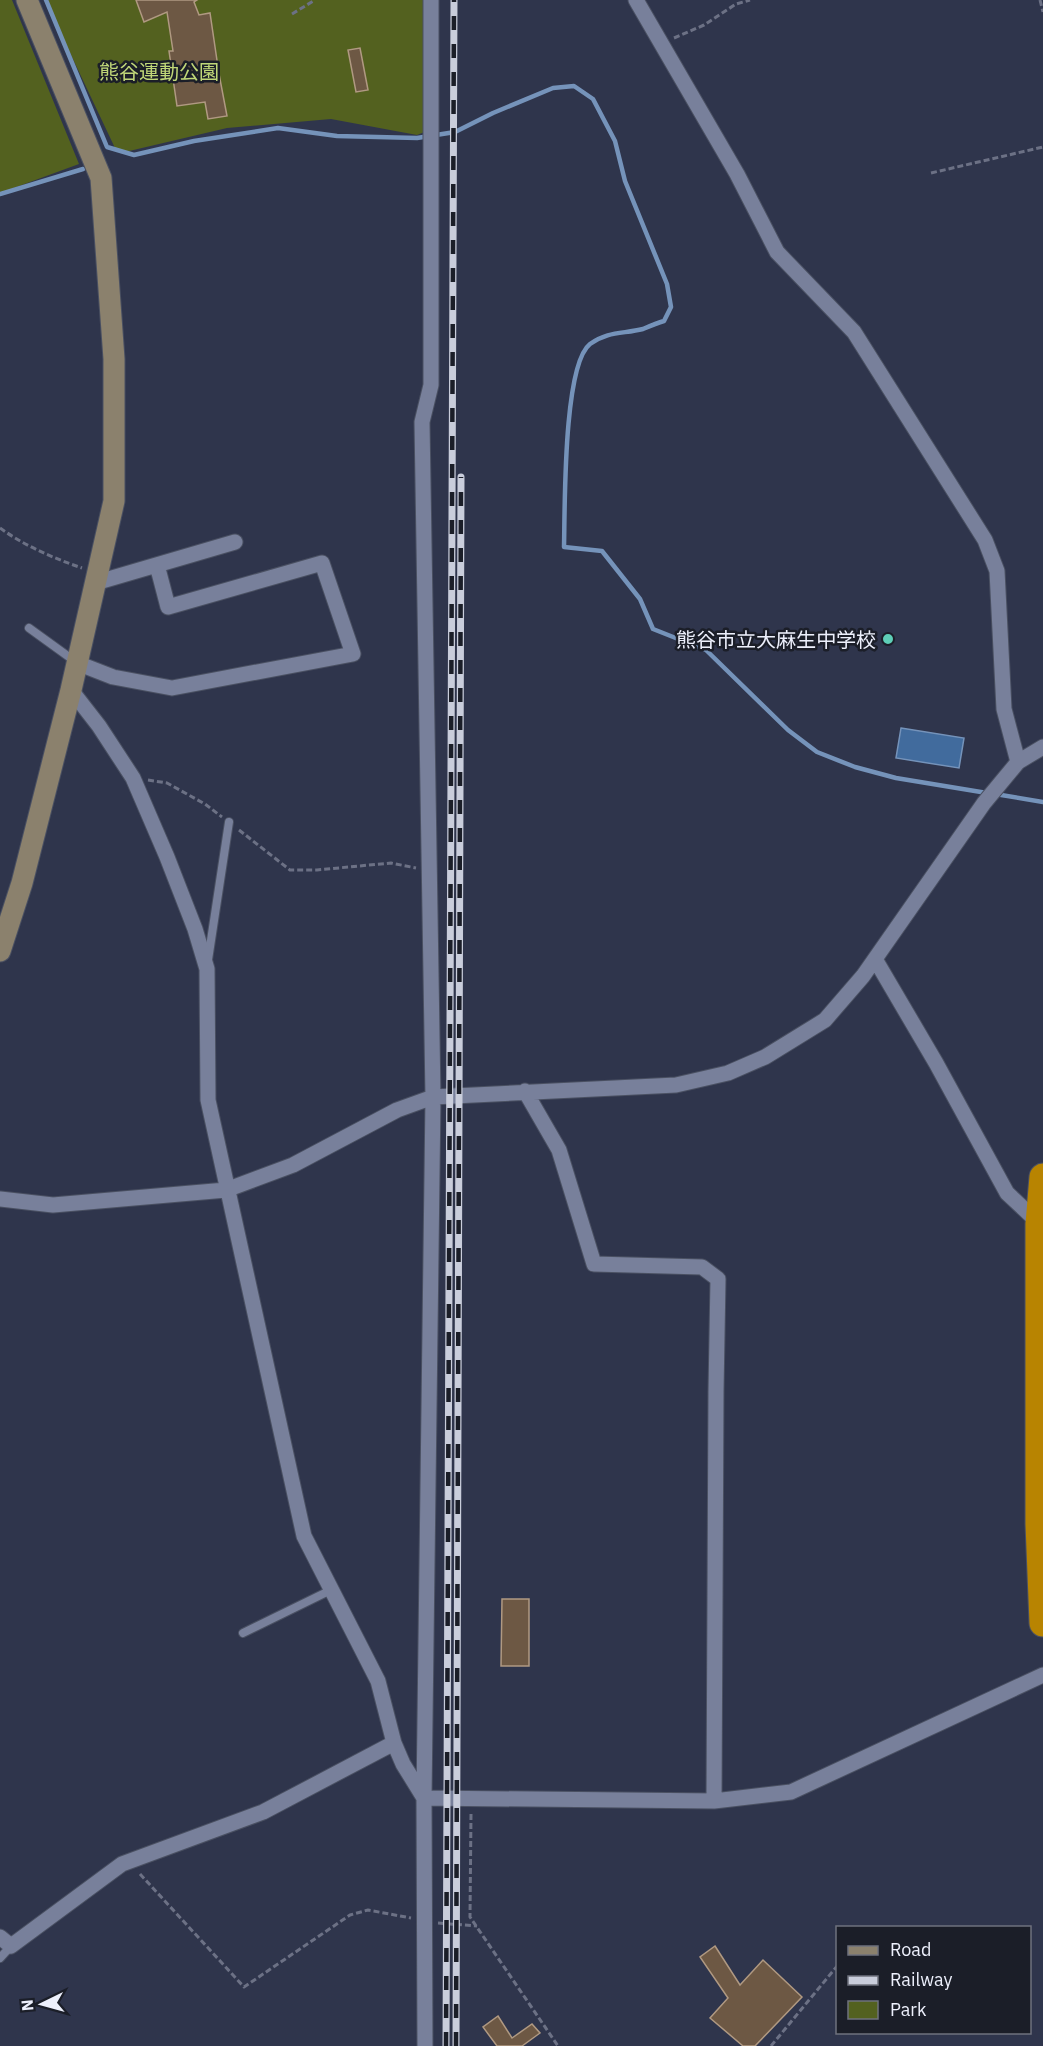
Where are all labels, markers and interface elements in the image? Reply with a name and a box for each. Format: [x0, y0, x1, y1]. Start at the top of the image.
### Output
park label: 熊谷運動公園 [99, 58, 219, 85]
place label: 熊谷市立大麻生中学校 [676, 626, 876, 653]
marker: 熊谷市立大麻生中学校 [881, 632, 895, 646]
legend [836, 1926, 1031, 2034]
text: Road [890, 1938, 931, 1961]
text: Railway [890, 1968, 952, 1991]
north arrow [12, 1974, 72, 2034]
text: Park [890, 1998, 927, 2021]
text: N [17, 1999, 38, 2012]

